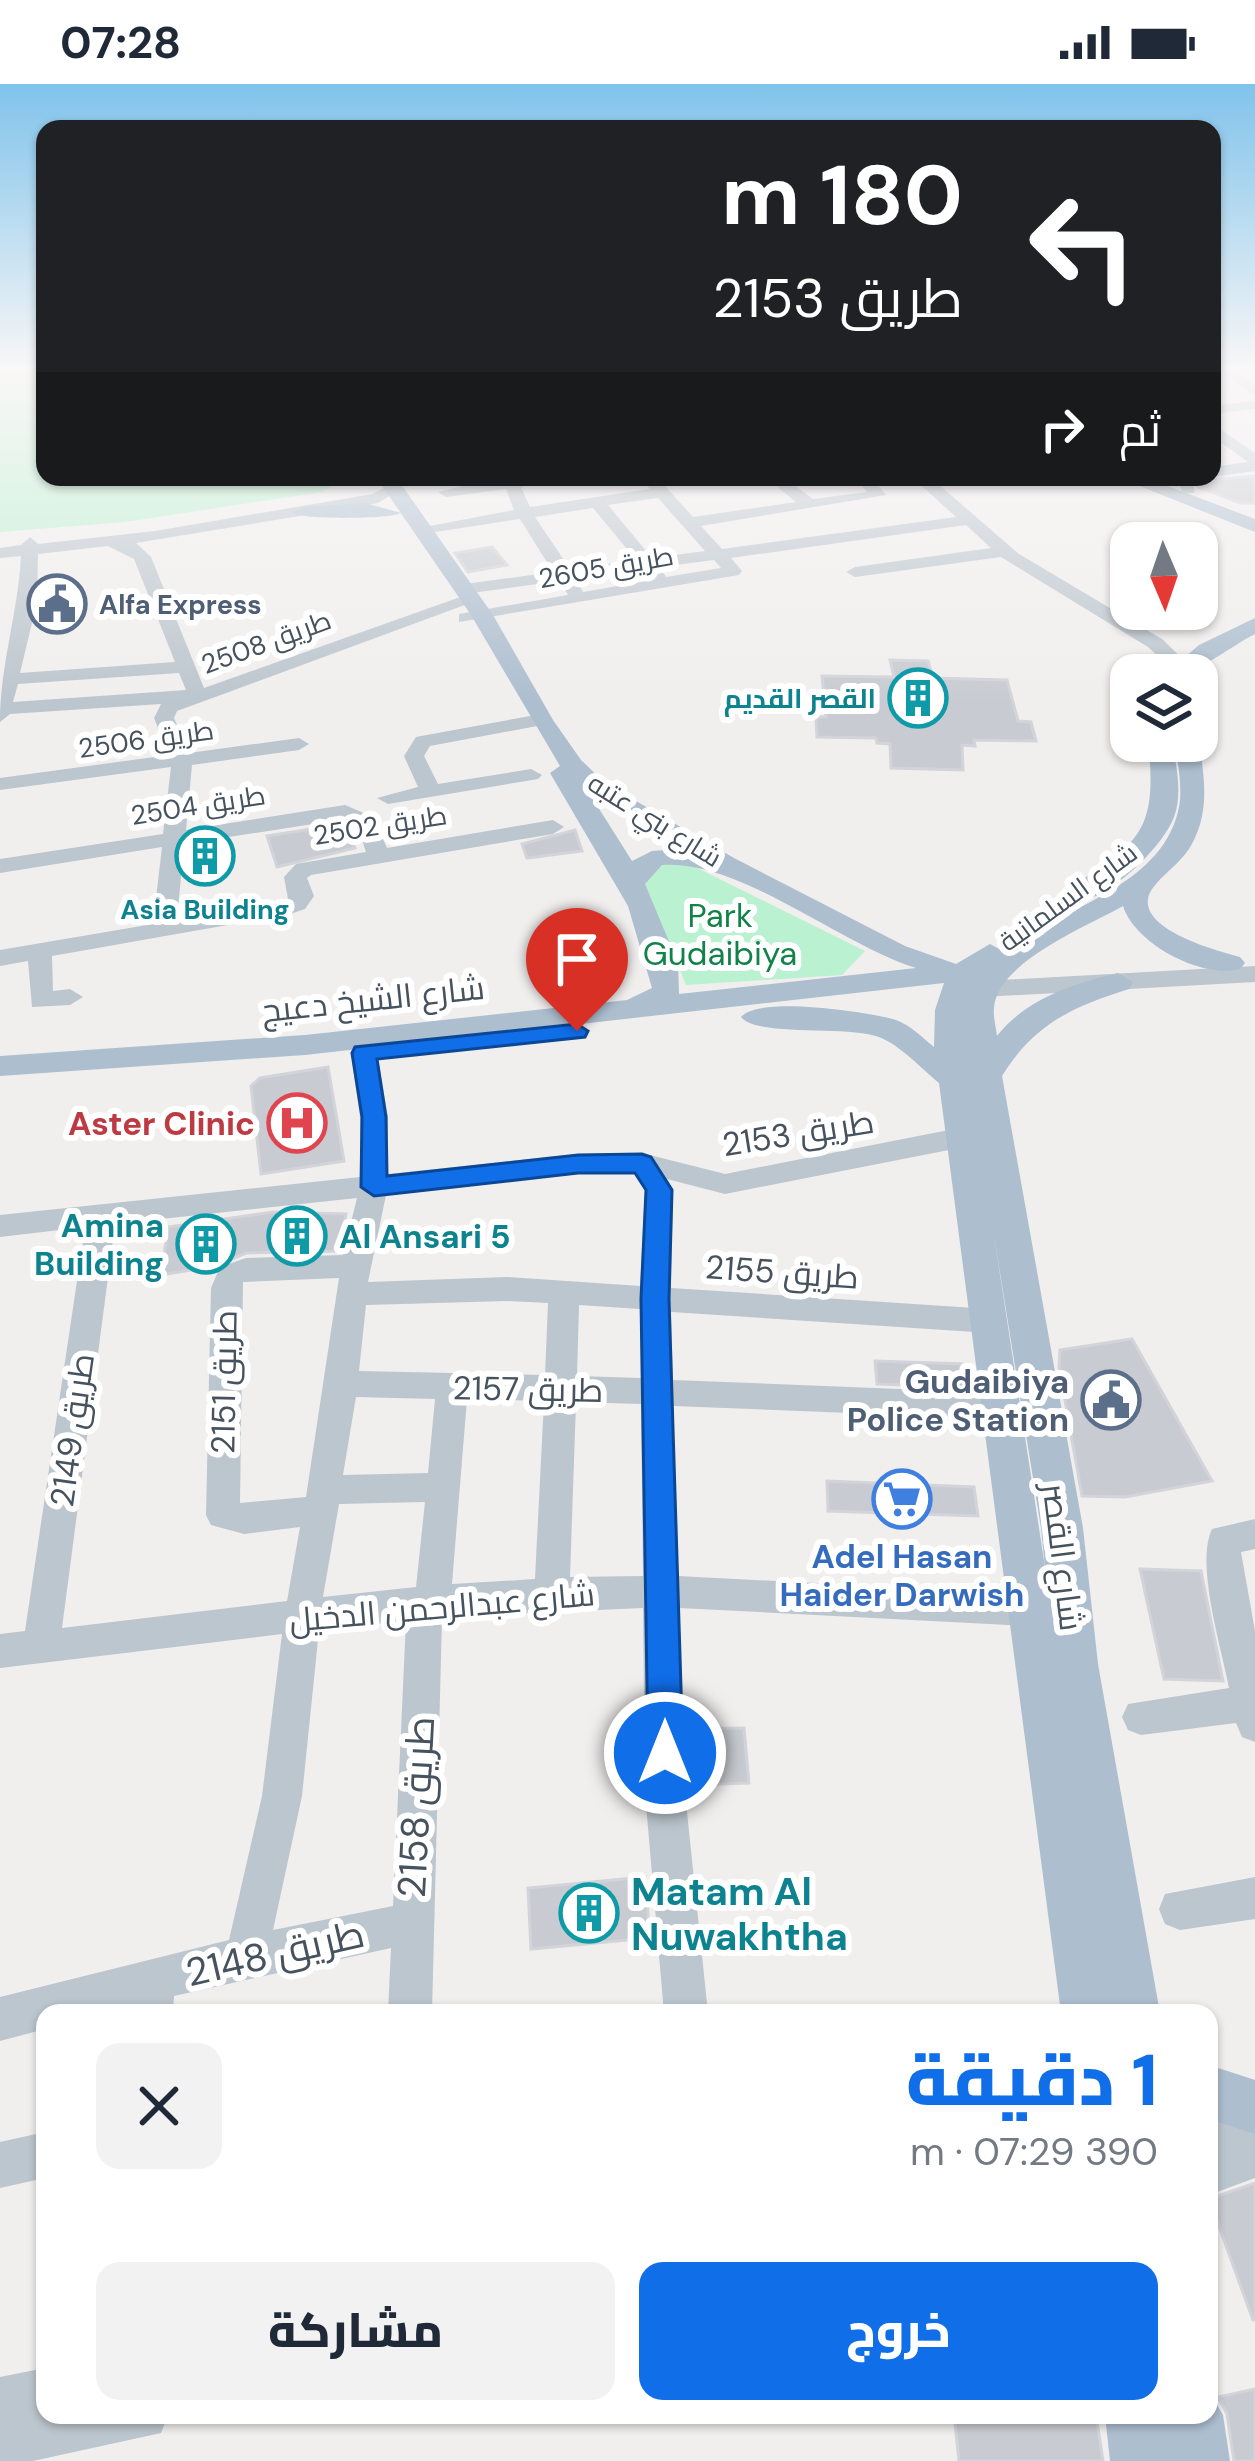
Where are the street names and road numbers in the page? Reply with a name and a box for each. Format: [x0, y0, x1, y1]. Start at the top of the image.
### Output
street label: طريق 2605 [536, 538, 676, 596]
street label: طريق 2508 [196, 602, 336, 682]
street label: طريق 2506 [76, 712, 216, 766]
street label: شارع بني عتبه [579, 765, 728, 878]
street label: طريق 2504 [128, 777, 268, 833]
street label: طريق 2502 [311, 797, 449, 853]
street label: شارع السلمانية [992, 835, 1145, 960]
street label: شارع الشيخ دعيج [259, 966, 487, 1033]
street label: طريق 2153 [719, 1100, 877, 1166]
street label: طريق 2155 [704, 1245, 860, 1299]
street label: طريق 2151 [201, 1310, 247, 1454]
street label: طريق 2149 [40, 1351, 104, 1509]
street label: طريق 2157 [452, 1366, 604, 1412]
street label: شارع القصر [1031, 1479, 1093, 1634]
street label: شارع عبدالرحمن الدخيل [287, 1572, 597, 1643]
street label: طريق 2158 [386, 1715, 446, 1899]
street label: طريق 2148 [181, 1908, 369, 1998]

